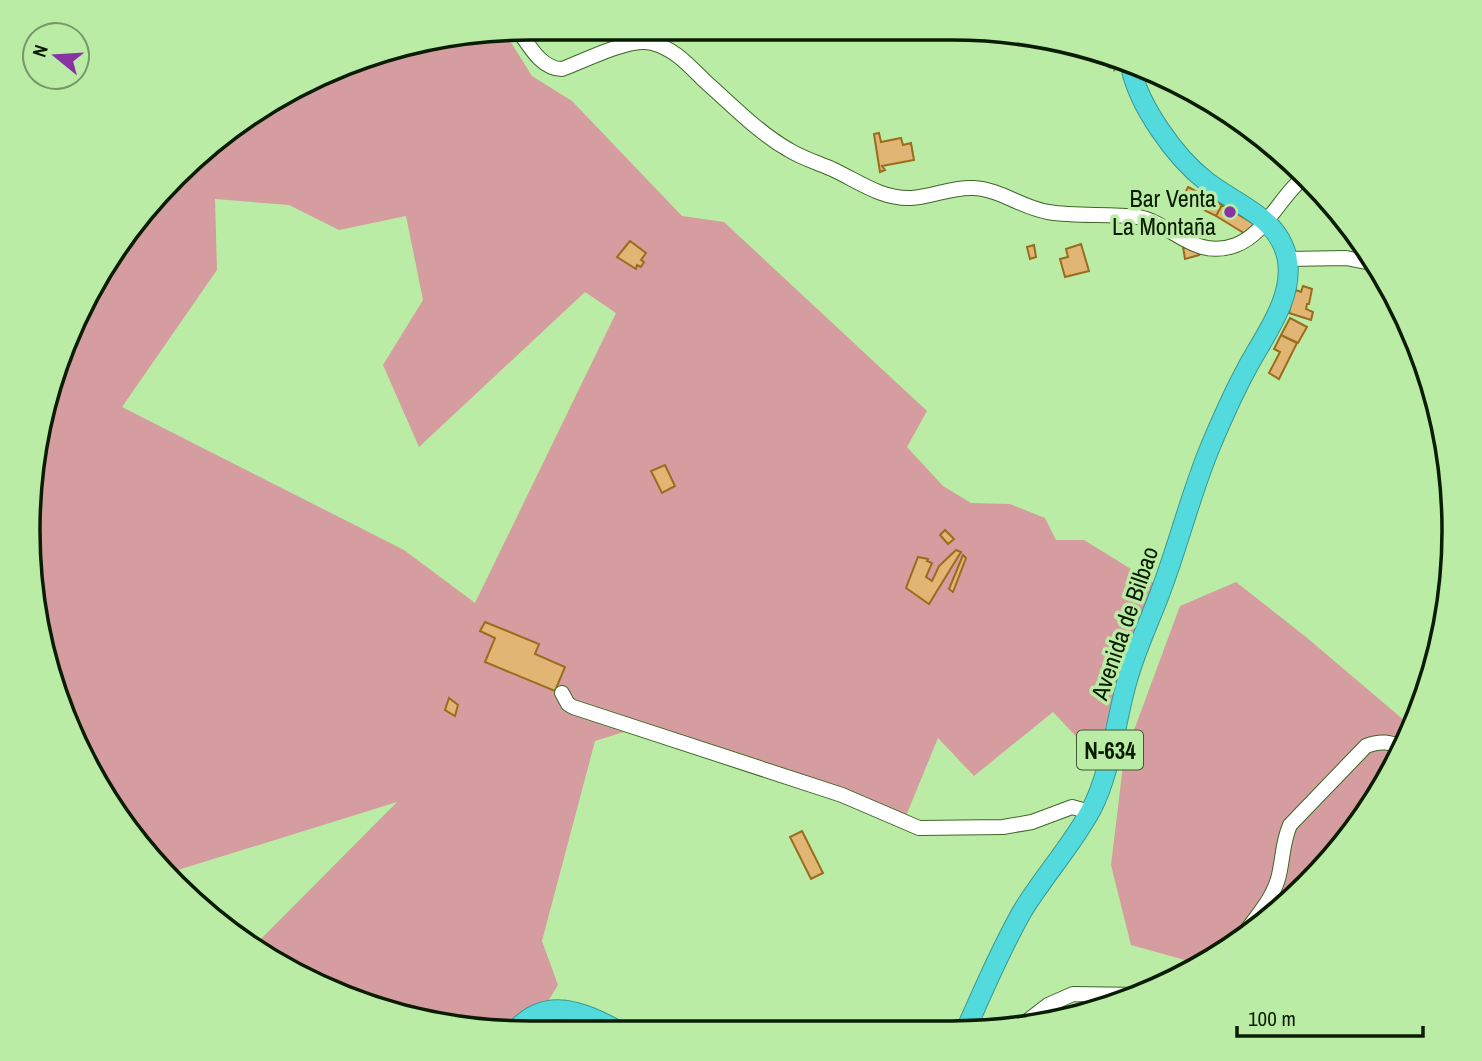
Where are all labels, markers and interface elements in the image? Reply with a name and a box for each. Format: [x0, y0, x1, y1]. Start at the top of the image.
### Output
north arrow [21, 21, 91, 91]
text: N [26, 41, 54, 60]
place label: Bar Venta La Montaña [1112, 182, 1216, 242]
marker: Bar Venta La Montaña [1222, 204, 1238, 220]
street label: Avenida de Bilbao [1082, 542, 1165, 705]
road number: N-634 [1077, 730, 1143, 770]
scale bar [1237, 995, 1422, 1038]
text: 100 m [1248, 1004, 1296, 1033]

